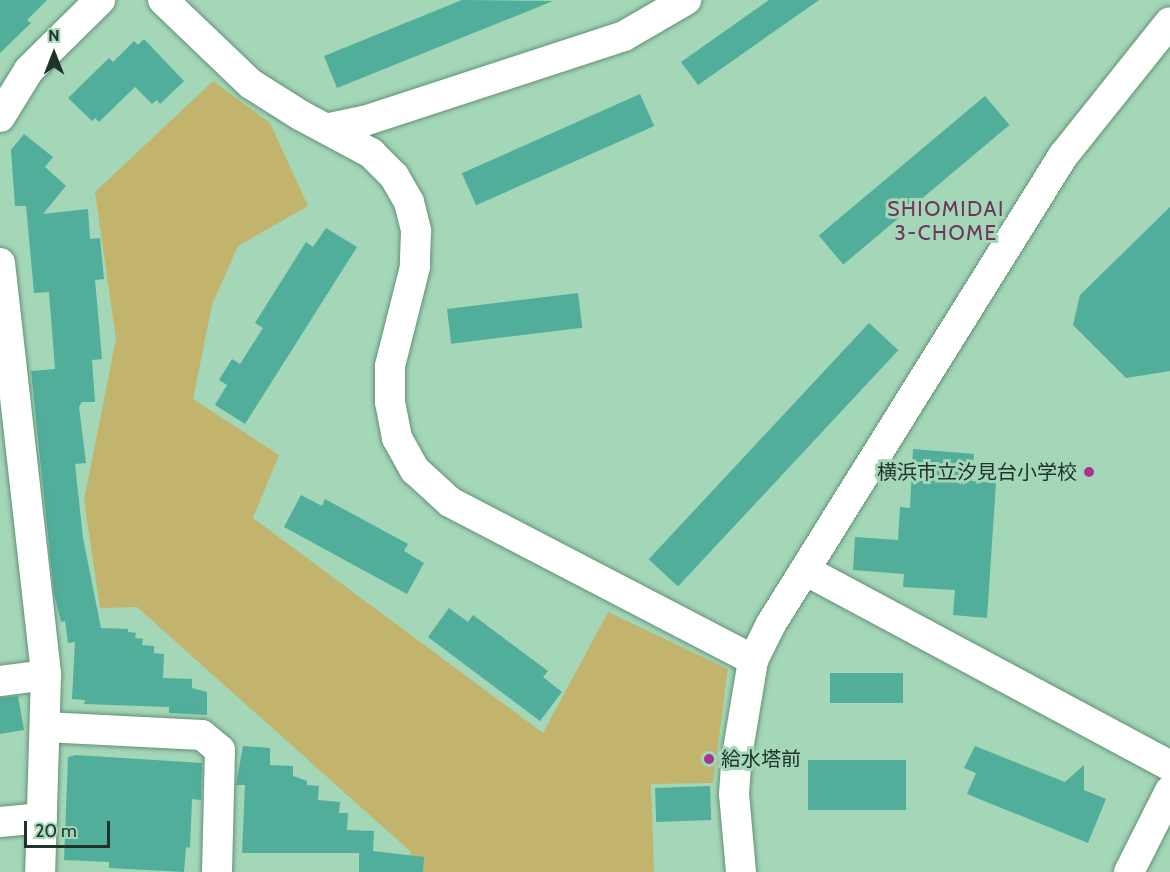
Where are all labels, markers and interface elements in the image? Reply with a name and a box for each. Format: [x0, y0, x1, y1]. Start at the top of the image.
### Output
north arrow [24, 24, 84, 84]
text: N [48, 26, 60, 45]
district label: SHIOMIDAI 3-CHOME [887, 196, 1005, 246]
place label: 横浜市立汐見台小学校 [877, 460, 1077, 484]
marker: 横浜市立汐見台小学校 [1082, 465, 1096, 479]
place label: 給水塔前 [721, 747, 801, 771]
marker: 給水塔前 [702, 752, 716, 766]
scale bar [27, 809, 112, 847]
text: 20 m [35, 820, 77, 842]

